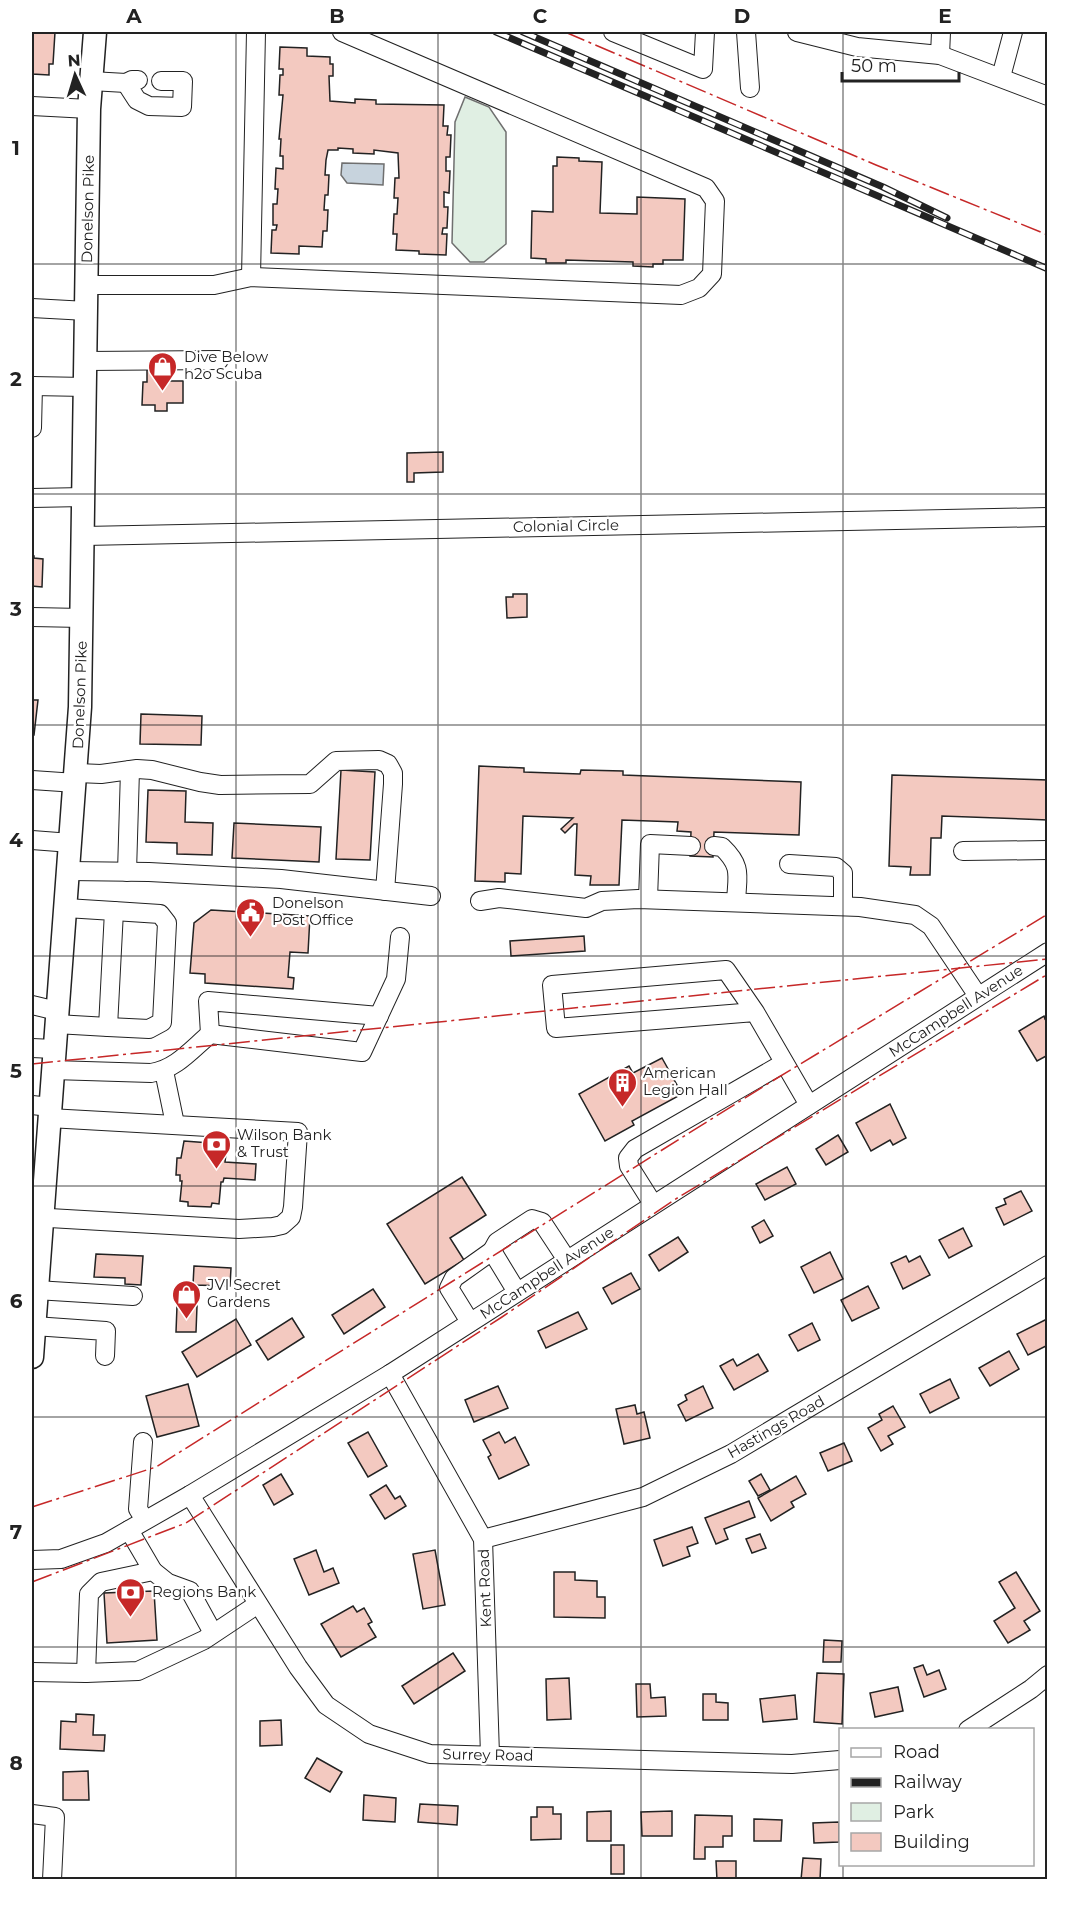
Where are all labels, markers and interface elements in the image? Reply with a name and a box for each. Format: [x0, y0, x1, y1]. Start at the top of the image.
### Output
text: A [125, 4, 142, 28]
text: B [329, 4, 345, 28]
text: C [533, 4, 548, 28]
text: D [734, 4, 750, 28]
text: E [938, 4, 952, 28]
north arrow [45, 45, 105, 105]
scale bar [842, 45, 959, 83]
text: N [67, 51, 81, 70]
text: 50 m [851, 55, 897, 77]
text: 1 [12, 136, 20, 160]
street label: Donelson Pike [77, 155, 98, 263]
place label: Dive Below h2o Scuba [184, 347, 269, 383]
shop icon: Dive Below h2o Scuba [147, 350, 179, 392]
text: 2 [10, 367, 22, 391]
street label: Colonial Circle [513, 515, 619, 536]
text: 3 [9, 597, 22, 621]
street label: Donelson Pike [68, 641, 91, 749]
text: 4 [9, 828, 23, 852]
place label: Donelson Post Office [272, 893, 354, 929]
public building icon: Donelson Post Office [235, 896, 267, 938]
street label: McCampbell Avenue [885, 960, 1026, 1061]
text: 5 [10, 1059, 22, 1083]
place label: American Legion Hall [643, 1063, 728, 1099]
building icon: American Legion Hall [606, 1066, 638, 1108]
place label: Wilson Bank & Trust [237, 1125, 332, 1161]
bank icon: Wilson Bank & Trust [200, 1128, 232, 1170]
street label: McCampbell Avenue [476, 1222, 617, 1323]
place label: JVI Secret Gardens [206, 1275, 281, 1311]
shop icon: JVI Secret Gardens [170, 1278, 202, 1320]
text: 6 [10, 1289, 23, 1313]
street label: Hastings Road [724, 1391, 828, 1462]
text: 7 [10, 1520, 22, 1544]
street label: Kent Road [474, 1548, 495, 1628]
bank icon: Regions Bank [115, 1576, 147, 1618]
place label: Regions Bank [152, 1582, 256, 1601]
legend [839, 1728, 1034, 1866]
text: Road [893, 1741, 940, 1763]
street label: Surrey Road [442, 1744, 534, 1765]
text: 8 [9, 1751, 23, 1775]
text: Railway [893, 1771, 962, 1793]
text: Park [893, 1801, 934, 1823]
text: Building [893, 1831, 970, 1853]

